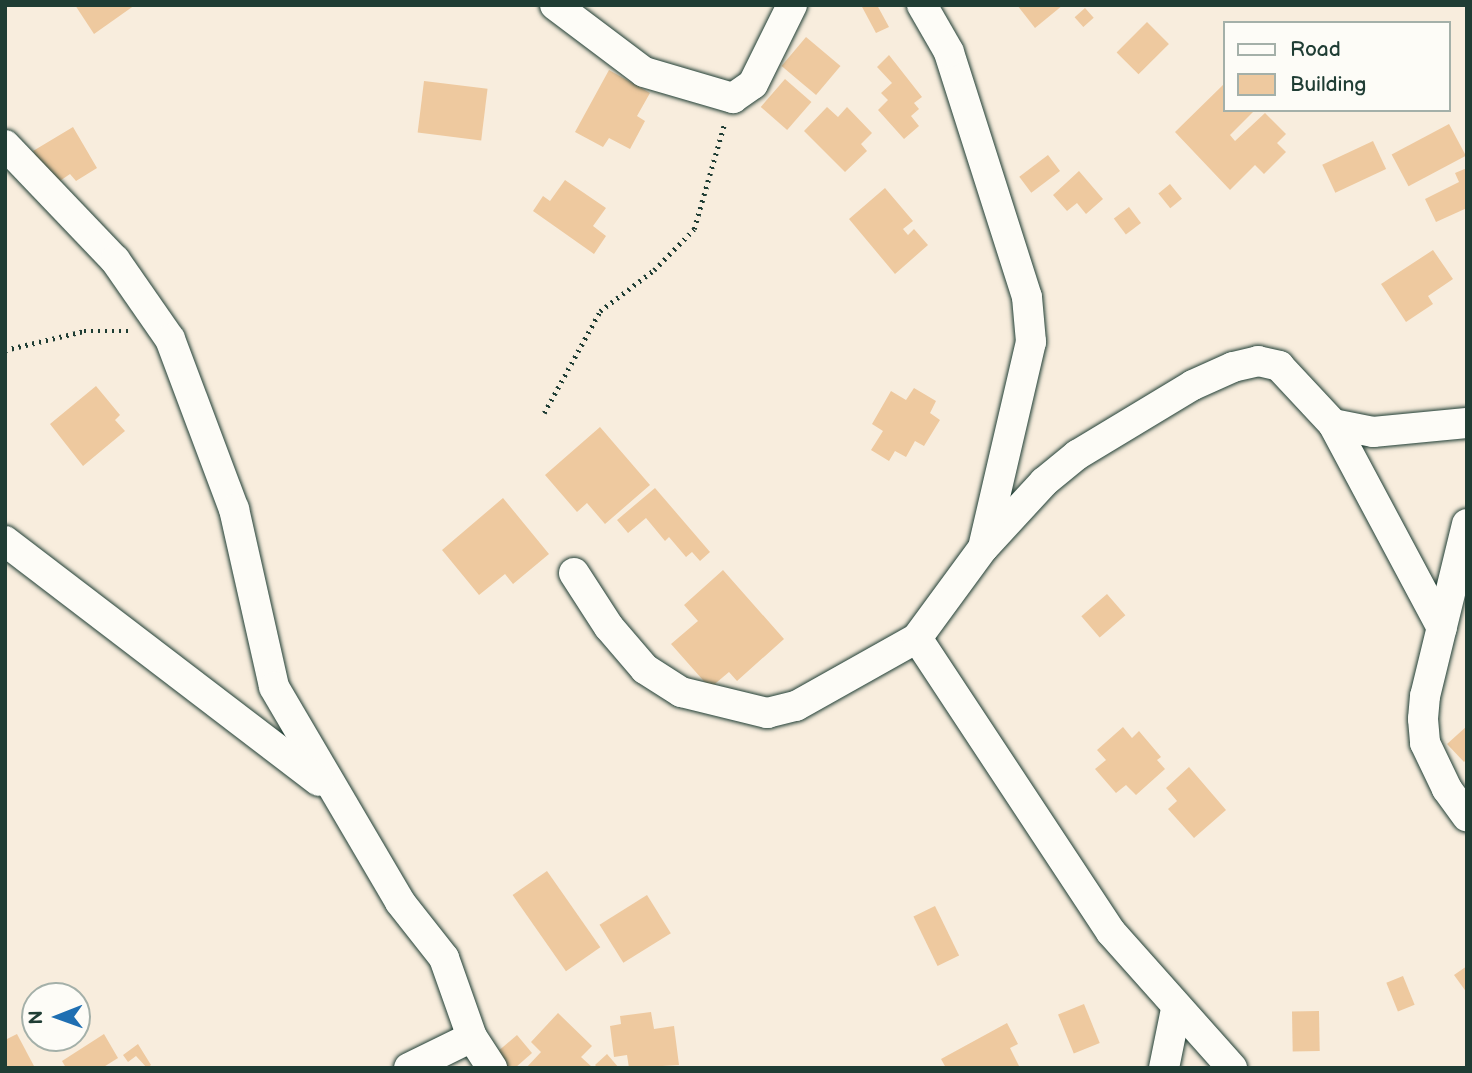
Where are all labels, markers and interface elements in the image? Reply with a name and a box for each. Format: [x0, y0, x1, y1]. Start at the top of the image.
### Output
legend [1224, 21, 1451, 112]
text: Road [1290, 37, 1341, 62]
text: Building [1290, 72, 1366, 97]
north arrow [21, 982, 91, 1052]
text: N [25, 1010, 48, 1025]

